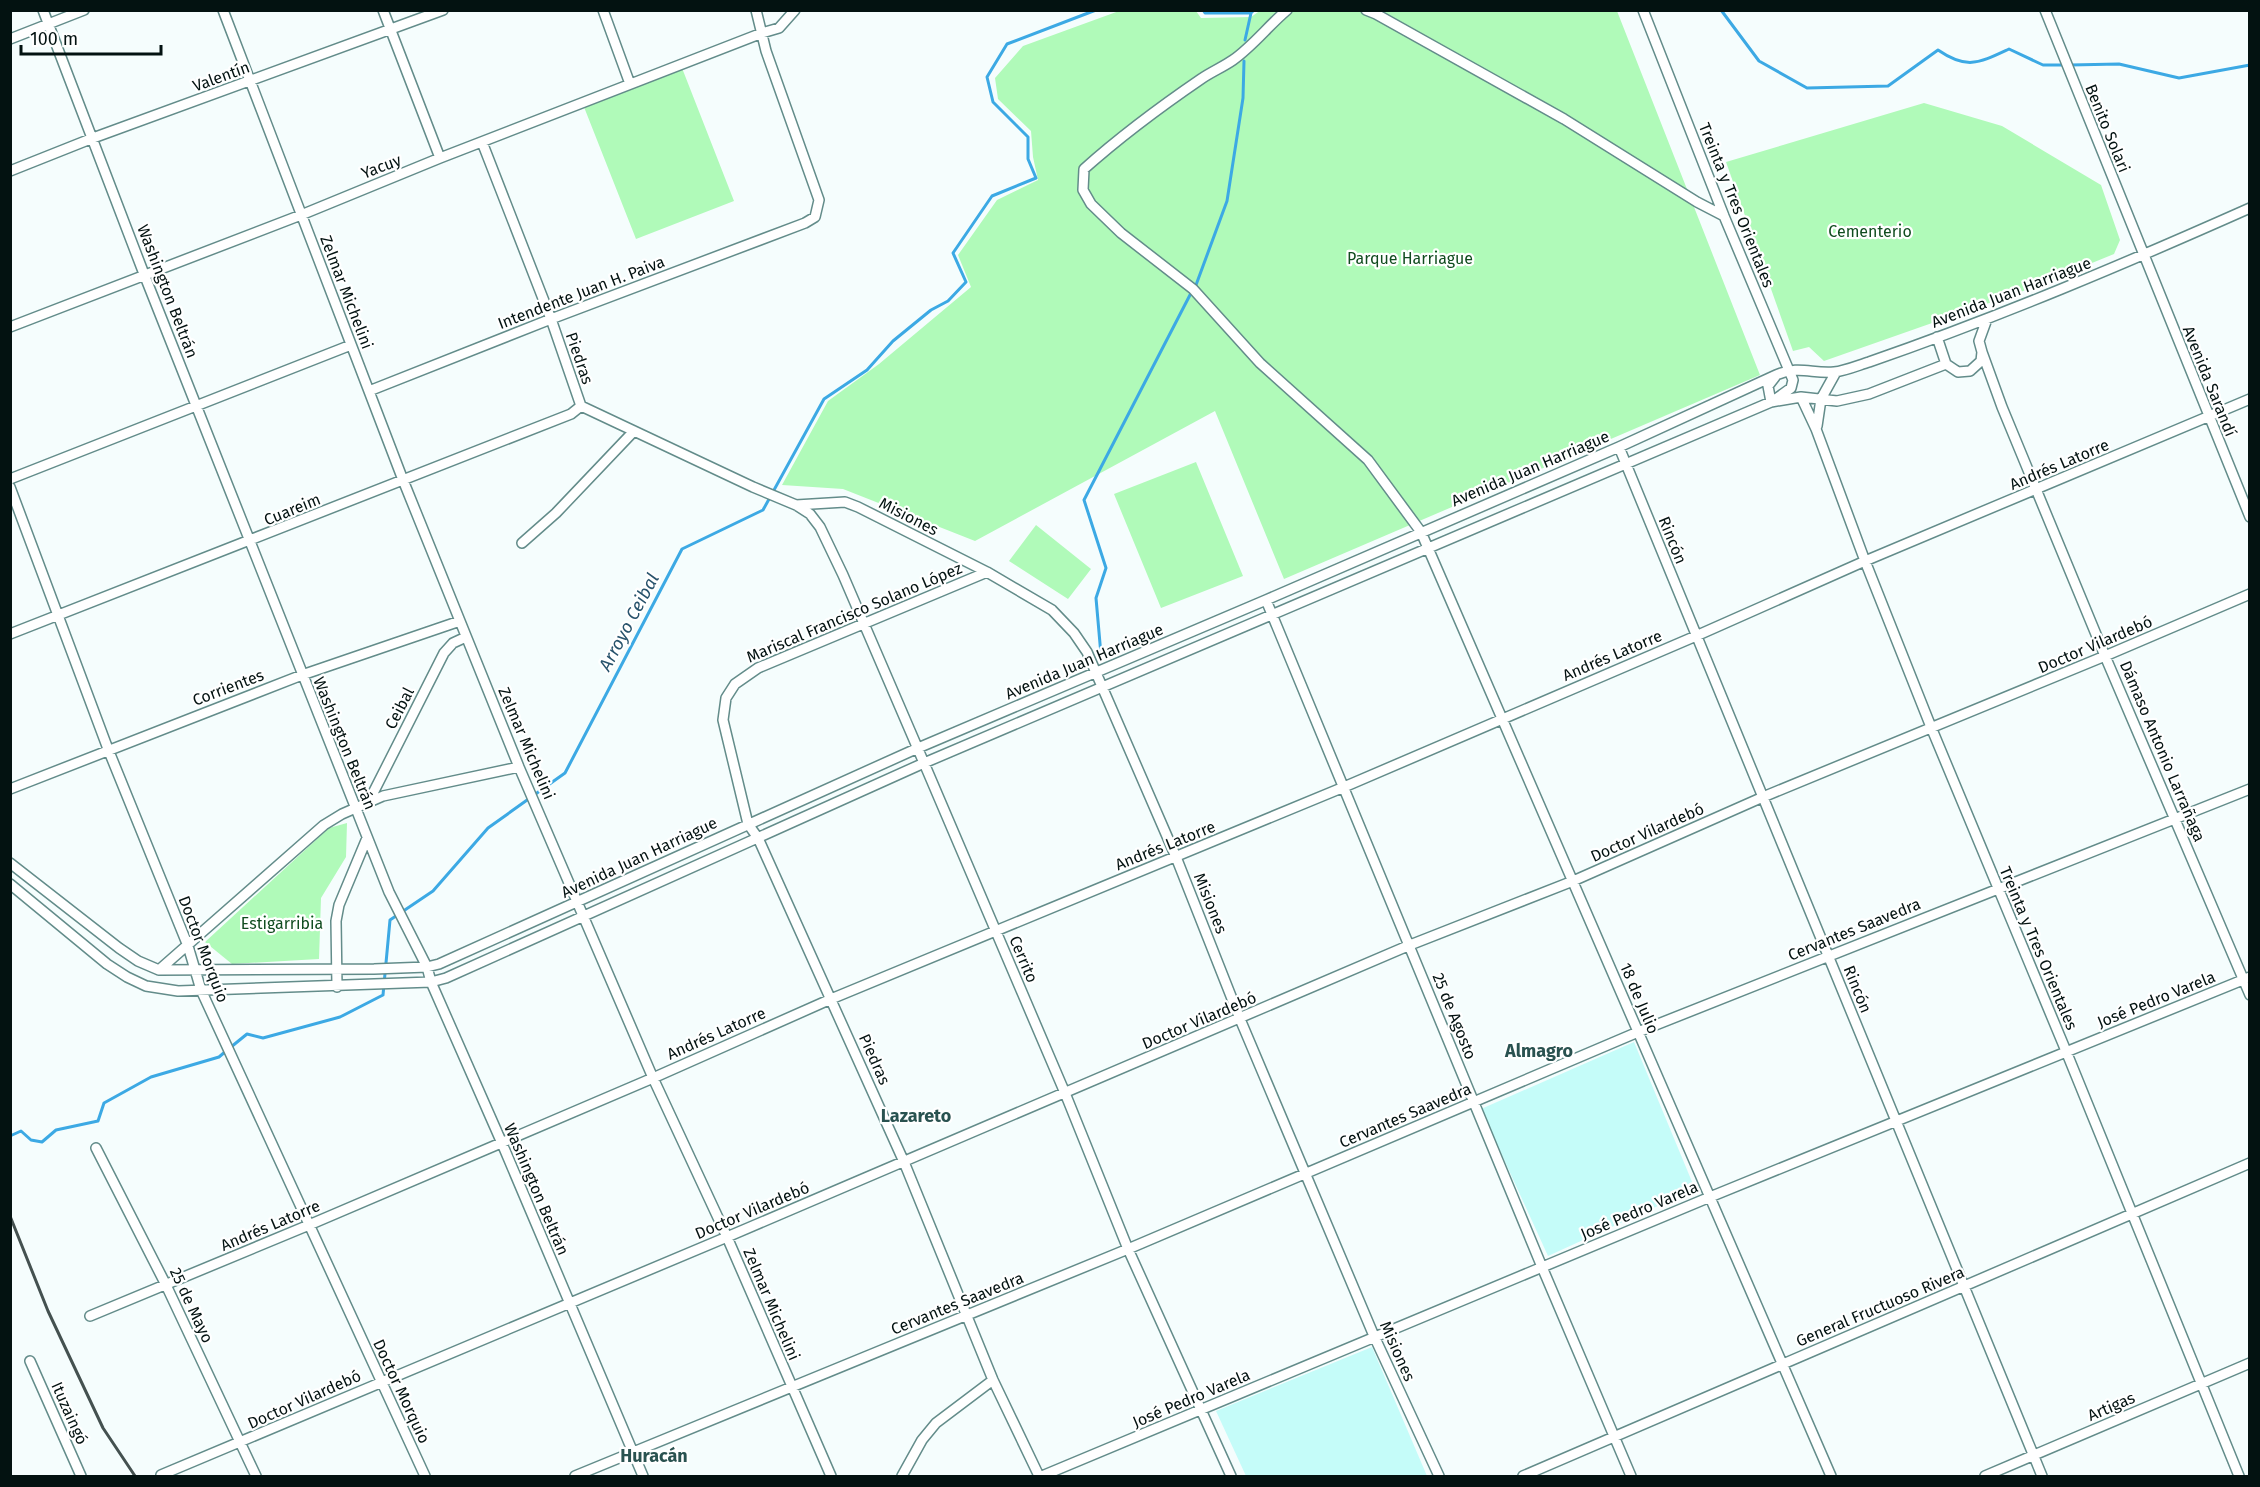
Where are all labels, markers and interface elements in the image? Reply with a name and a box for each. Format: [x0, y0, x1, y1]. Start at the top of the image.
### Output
scale bar [21, 18, 160, 56]
text: 100 m [30, 28, 78, 50]
street label: Valentín [190, 57, 252, 96]
street label: Benito Solari [2081, 81, 2134, 175]
street label: Treinta y Tres Orientales [1695, 120, 1778, 290]
street label: Yacuy [359, 150, 404, 183]
street label: Washington Beltrán [133, 222, 202, 361]
park label: Cementerio [1828, 222, 1912, 241]
street label: Zelmar Michelini [316, 233, 377, 352]
park label: Parque Harriague [1347, 249, 1473, 268]
street label: Intendente Juan H. Paiva [495, 252, 667, 333]
street label: Avenida Juan Harriague [1929, 253, 2094, 332]
street label: Avenida Sarandí [2179, 323, 2241, 440]
street label: Piedras [562, 330, 597, 387]
street label: Avenida Juan Harriague [1448, 427, 1612, 510]
street label: Andrés Latorre [2007, 435, 2112, 494]
street label: Cuareim [261, 490, 323, 529]
street label: Misiones [876, 493, 942, 539]
street label: Rincón [1654, 514, 1691, 567]
street label: Mariscal Francisco Solano López [744, 558, 965, 667]
water label: Arroyo Ceibal [594, 569, 664, 675]
street label: Doctor Vilardebó [2035, 612, 2155, 677]
street label: Avenida Juan Harriague [1002, 620, 1166, 703]
street label: Andrés Latorre [1560, 626, 1665, 685]
street label: Dámaso Antonio Larrañaga [2116, 658, 2209, 845]
street label: Corrientes [190, 665, 266, 710]
street label: Washington Beltrán [309, 674, 380, 812]
street label: Ceibal [381, 684, 418, 732]
street label: Zelmar Michelini [494, 684, 559, 802]
street label: Doctor Vilardebó [1588, 799, 1707, 866]
street label: Avenida Juan Harriague [558, 813, 720, 902]
street label: Andrés Latorre [1112, 817, 1218, 874]
street label: Treinta y Tres Orientales [1995, 864, 2082, 1033]
street label: Misiones [1190, 870, 1231, 936]
street label: Doctor Morquio [174, 893, 233, 1005]
street label: Cervantes Saavedra [1785, 894, 1923, 965]
park label: Estigarribia [241, 914, 323, 933]
street label: Cerrito [1005, 933, 1042, 986]
street label: 18 de Julio [1616, 960, 1663, 1037]
street label: Rincón [1839, 963, 1876, 1016]
street label: José Pedro Varela [2094, 967, 2218, 1032]
street label: 25 de Agosto [1429, 970, 1481, 1062]
street label: Doctor Vilardebó [1139, 988, 1259, 1053]
street label: Andrés Latorre [664, 1003, 769, 1064]
street label: Piedras [855, 1031, 894, 1088]
district label: Almagro [1504, 1040, 1573, 1062]
street label: Cervantes Saavedra [1336, 1079, 1474, 1152]
district label: Lazareto [881, 1105, 951, 1127]
street label: Washington Beltrán [500, 1120, 573, 1258]
street label: José Pedro Varela [1578, 1177, 1701, 1244]
street label: Doctor Vilardebó [692, 1178, 812, 1243]
street label: Andrés Latorre [218, 1196, 323, 1255]
street label: Zelmar Michelini [739, 1245, 804, 1363]
street label: General Fructuoso Rivera [1793, 1262, 1967, 1351]
street label: 25 de Mayo [166, 1265, 217, 1346]
street label: Cervantes Saavedra [888, 1268, 1026, 1339]
street label: Misiones [1376, 1318, 1419, 1384]
street label: Doctor Morquio [369, 1336, 434, 1446]
street label: José Pedro Varela [1130, 1365, 1253, 1432]
street label: Doctor Vilardebó [245, 1366, 364, 1433]
street label: Ituzaingó [47, 1379, 92, 1447]
street label: Artigas [2085, 1388, 2138, 1425]
district label: Huracán [620, 1445, 688, 1467]

